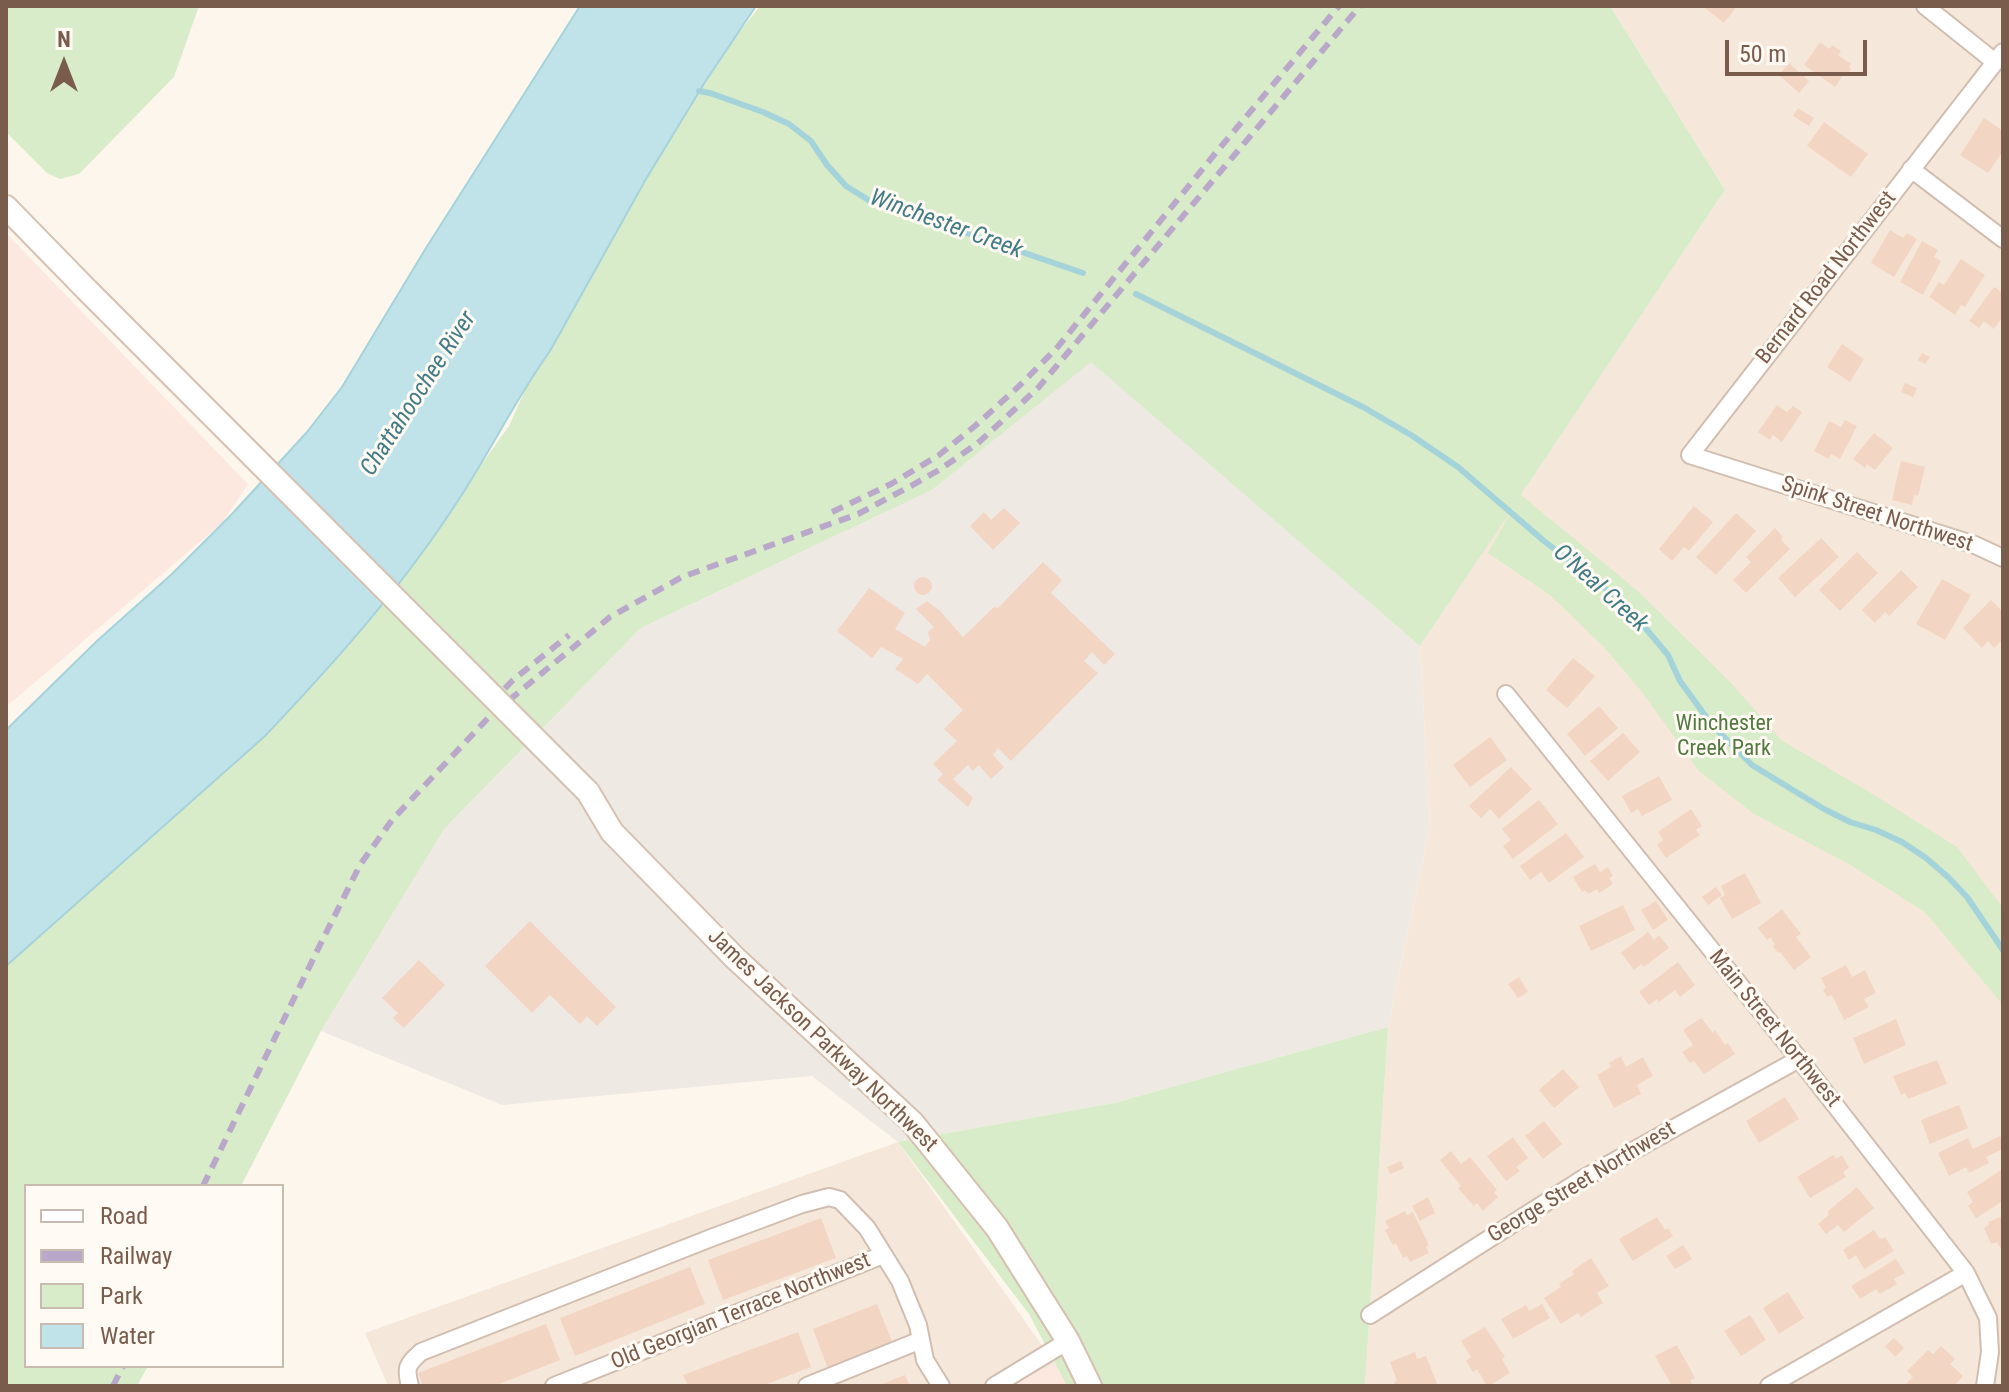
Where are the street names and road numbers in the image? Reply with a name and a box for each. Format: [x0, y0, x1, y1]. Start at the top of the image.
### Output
street label: Bernard Road Northwest [1751, 186, 1903, 370]
street label: Spink Street Northwest [1778, 472, 1976, 558]
street label: James Jackson Parkway Northwest [702, 924, 942, 1158]
street label: Main Street Northwest [1702, 945, 1846, 1113]
street label: George Street Northwest [1484, 1117, 1680, 1249]
street label: Old Georgian Terrace Northwest [608, 1248, 874, 1376]

